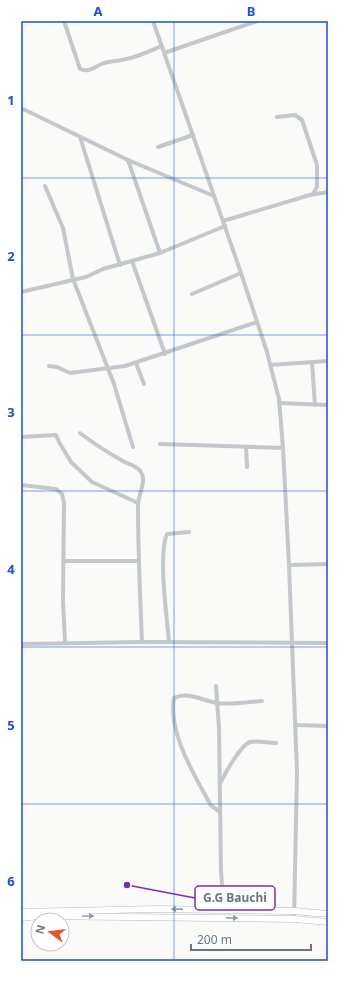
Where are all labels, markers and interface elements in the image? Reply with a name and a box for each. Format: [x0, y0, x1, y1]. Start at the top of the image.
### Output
text: A [94, 2, 103, 20]
text: B [247, 2, 255, 20]
text: 1 [7, 91, 15, 109]
text: 2 [7, 247, 15, 265]
text: 3 [7, 403, 15, 421]
text: 4 [7, 560, 15, 578]
text: 5 [7, 716, 15, 734]
text: 6 [7, 872, 15, 890]
callout: G.G Bauchi [195, 886, 275, 910]
text: G.G Bauchi [203, 889, 267, 906]
one-way arrow [170, 906, 183, 912]
north arrow [30, 912, 70, 952]
one-way arrow [82, 913, 95, 919]
one-way arrow [226, 914, 238, 921]
text: N [31, 923, 48, 936]
scale bar [191, 926, 311, 952]
text: 200 m [197, 931, 232, 948]

